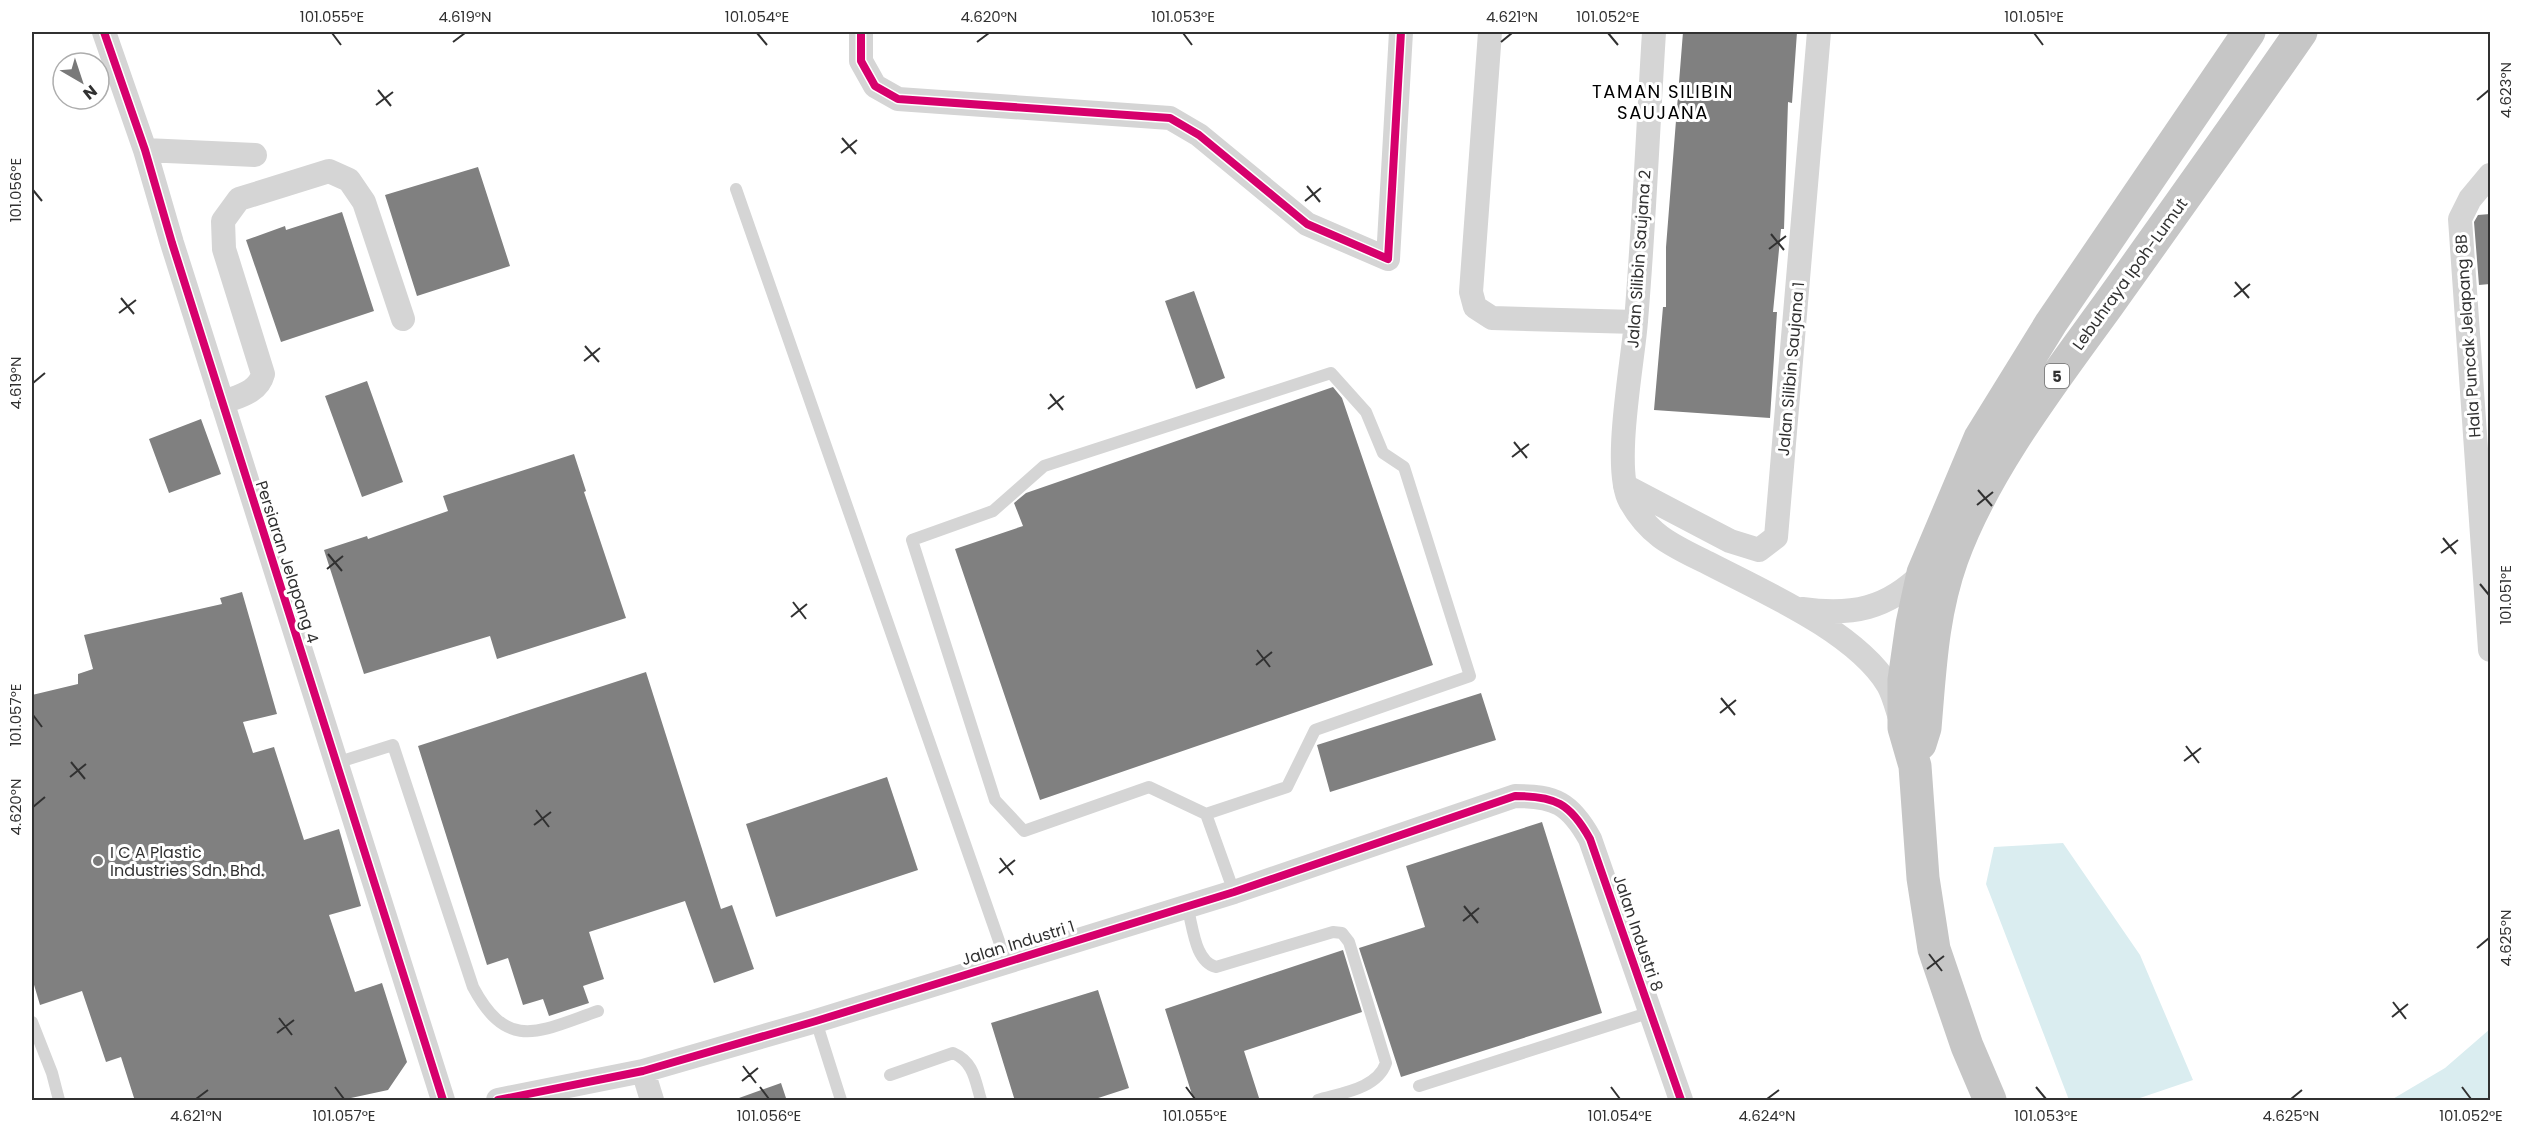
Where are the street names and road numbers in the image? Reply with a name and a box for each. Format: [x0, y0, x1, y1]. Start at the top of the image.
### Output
street label: Jalan Silibin Saujana 2 [1621, 169, 1657, 349]
street label: Lebuhraya Ipoh-Lumut [2067, 193, 2193, 355]
street label: Hala Puncak Jelapang 8B [2449, 233, 2487, 438]
street label: Jalan Silibin Saujana 1 [1772, 281, 1810, 457]
road number: 5 [2045, 364, 2069, 388]
street label: Persiaran Jelapang 4 [250, 478, 324, 646]
street label: Jalan Industri 8 [1607, 871, 1669, 995]
street label: Jalan Industri 1 [959, 915, 1077, 971]

